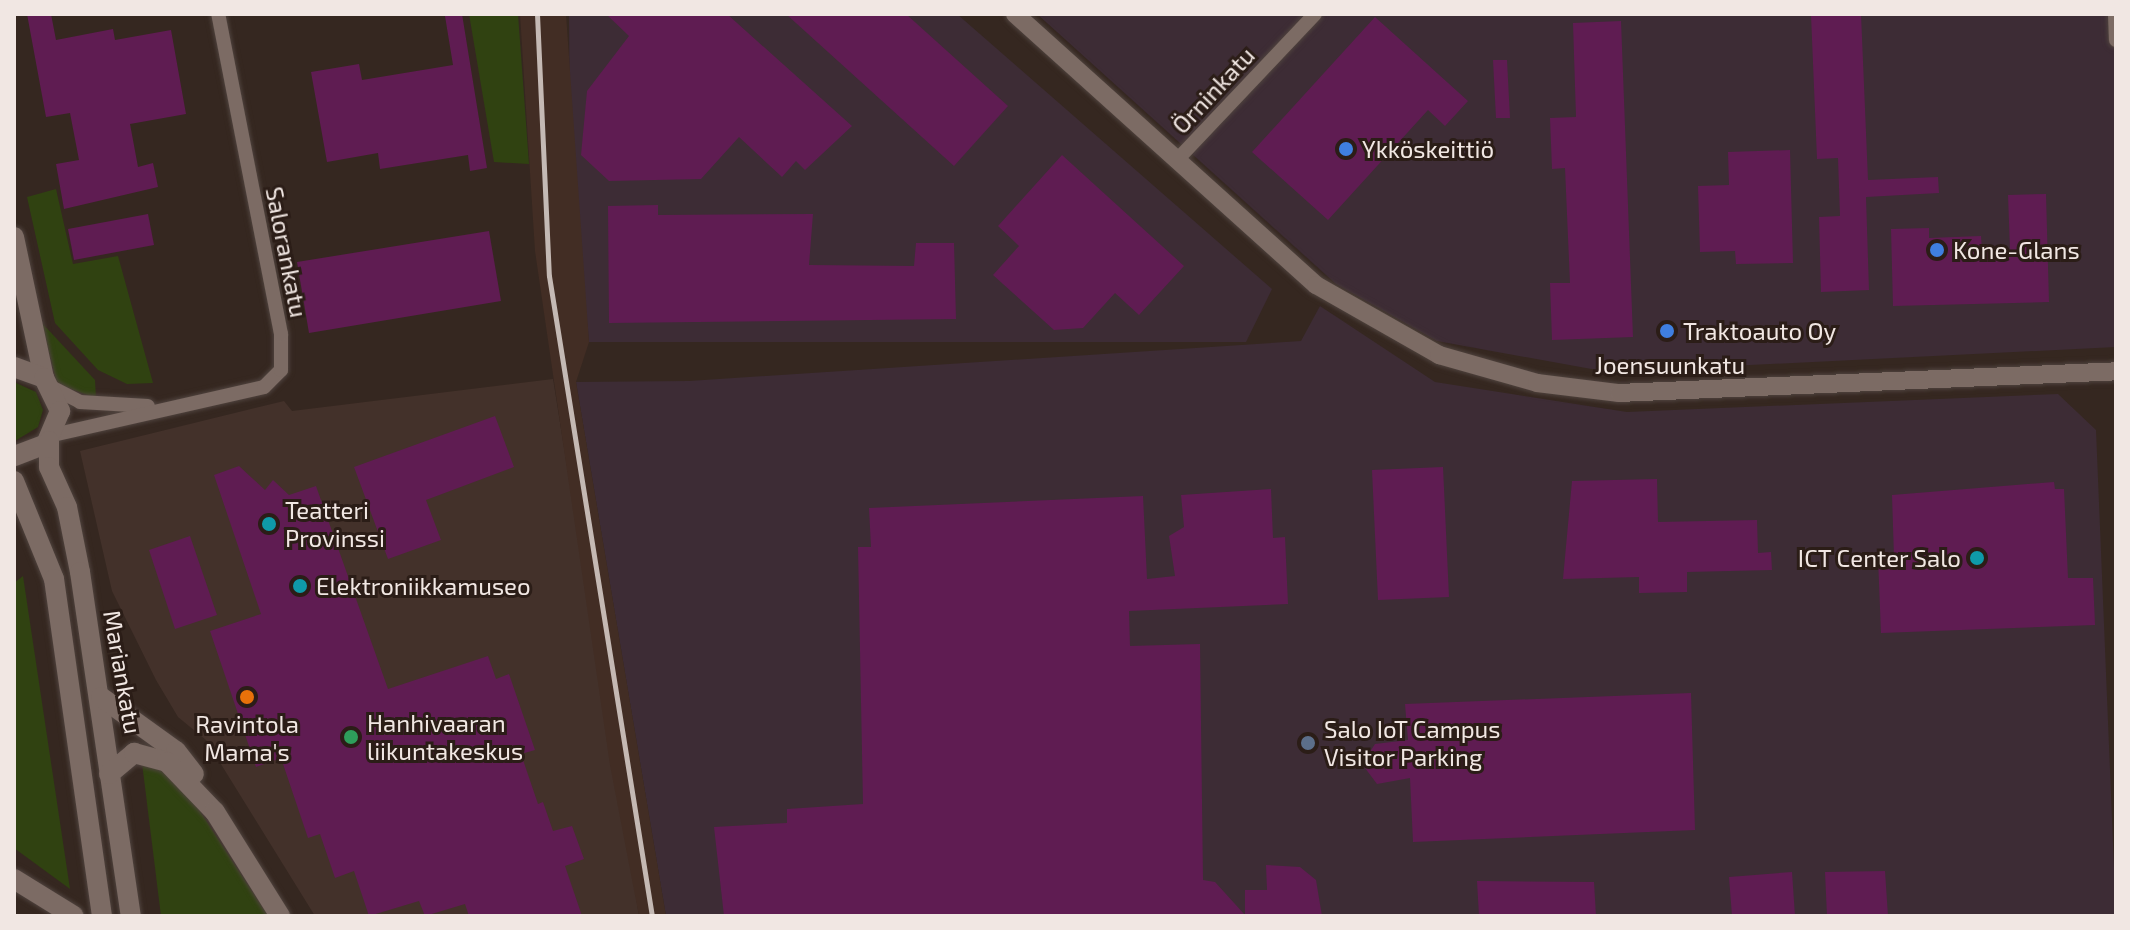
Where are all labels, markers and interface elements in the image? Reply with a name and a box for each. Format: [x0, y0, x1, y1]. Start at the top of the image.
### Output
street label: Örninkatu [1166, 41, 1260, 139]
place label: Ykköskeittiö [1362, 135, 1494, 163]
marker: Ykköskeittiö [1337, 140, 1355, 158]
street label: Salorankatu [260, 184, 314, 320]
place label: Kone-Glans [1953, 236, 2080, 264]
marker: Kone-Glans [1928, 241, 1946, 259]
place label: Traktoauto Oy [1683, 317, 1836, 345]
marker: Traktoauto Oy [1658, 322, 1676, 340]
street label: Joensuunkatu [1595, 351, 1745, 379]
place label: Teatteri Provinssi [285, 496, 385, 552]
marker: Teatteri Provinssi [260, 515, 278, 533]
place label: ICT Center Salo [1797, 544, 1961, 572]
marker: ICT Center Salo [1968, 549, 1986, 567]
place label: Elektroniikkamuseo [316, 572, 531, 600]
marker: Elektroniikkamuseo [291, 577, 309, 595]
street label: Mariankatu [98, 608, 148, 736]
marker: Ravintola Mama's [238, 688, 256, 706]
place label: Hanhivaaran liikuntakeskus [367, 709, 523, 765]
place label: Ravintola Mama's [195, 710, 299, 766]
place label: Salo IoT Campus Visitor Parking [1324, 715, 1501, 771]
marker: Hanhivaaran liikuntakeskus [342, 728, 360, 746]
marker: Salo IoT Campus Visitor Parking [1299, 734, 1317, 752]

